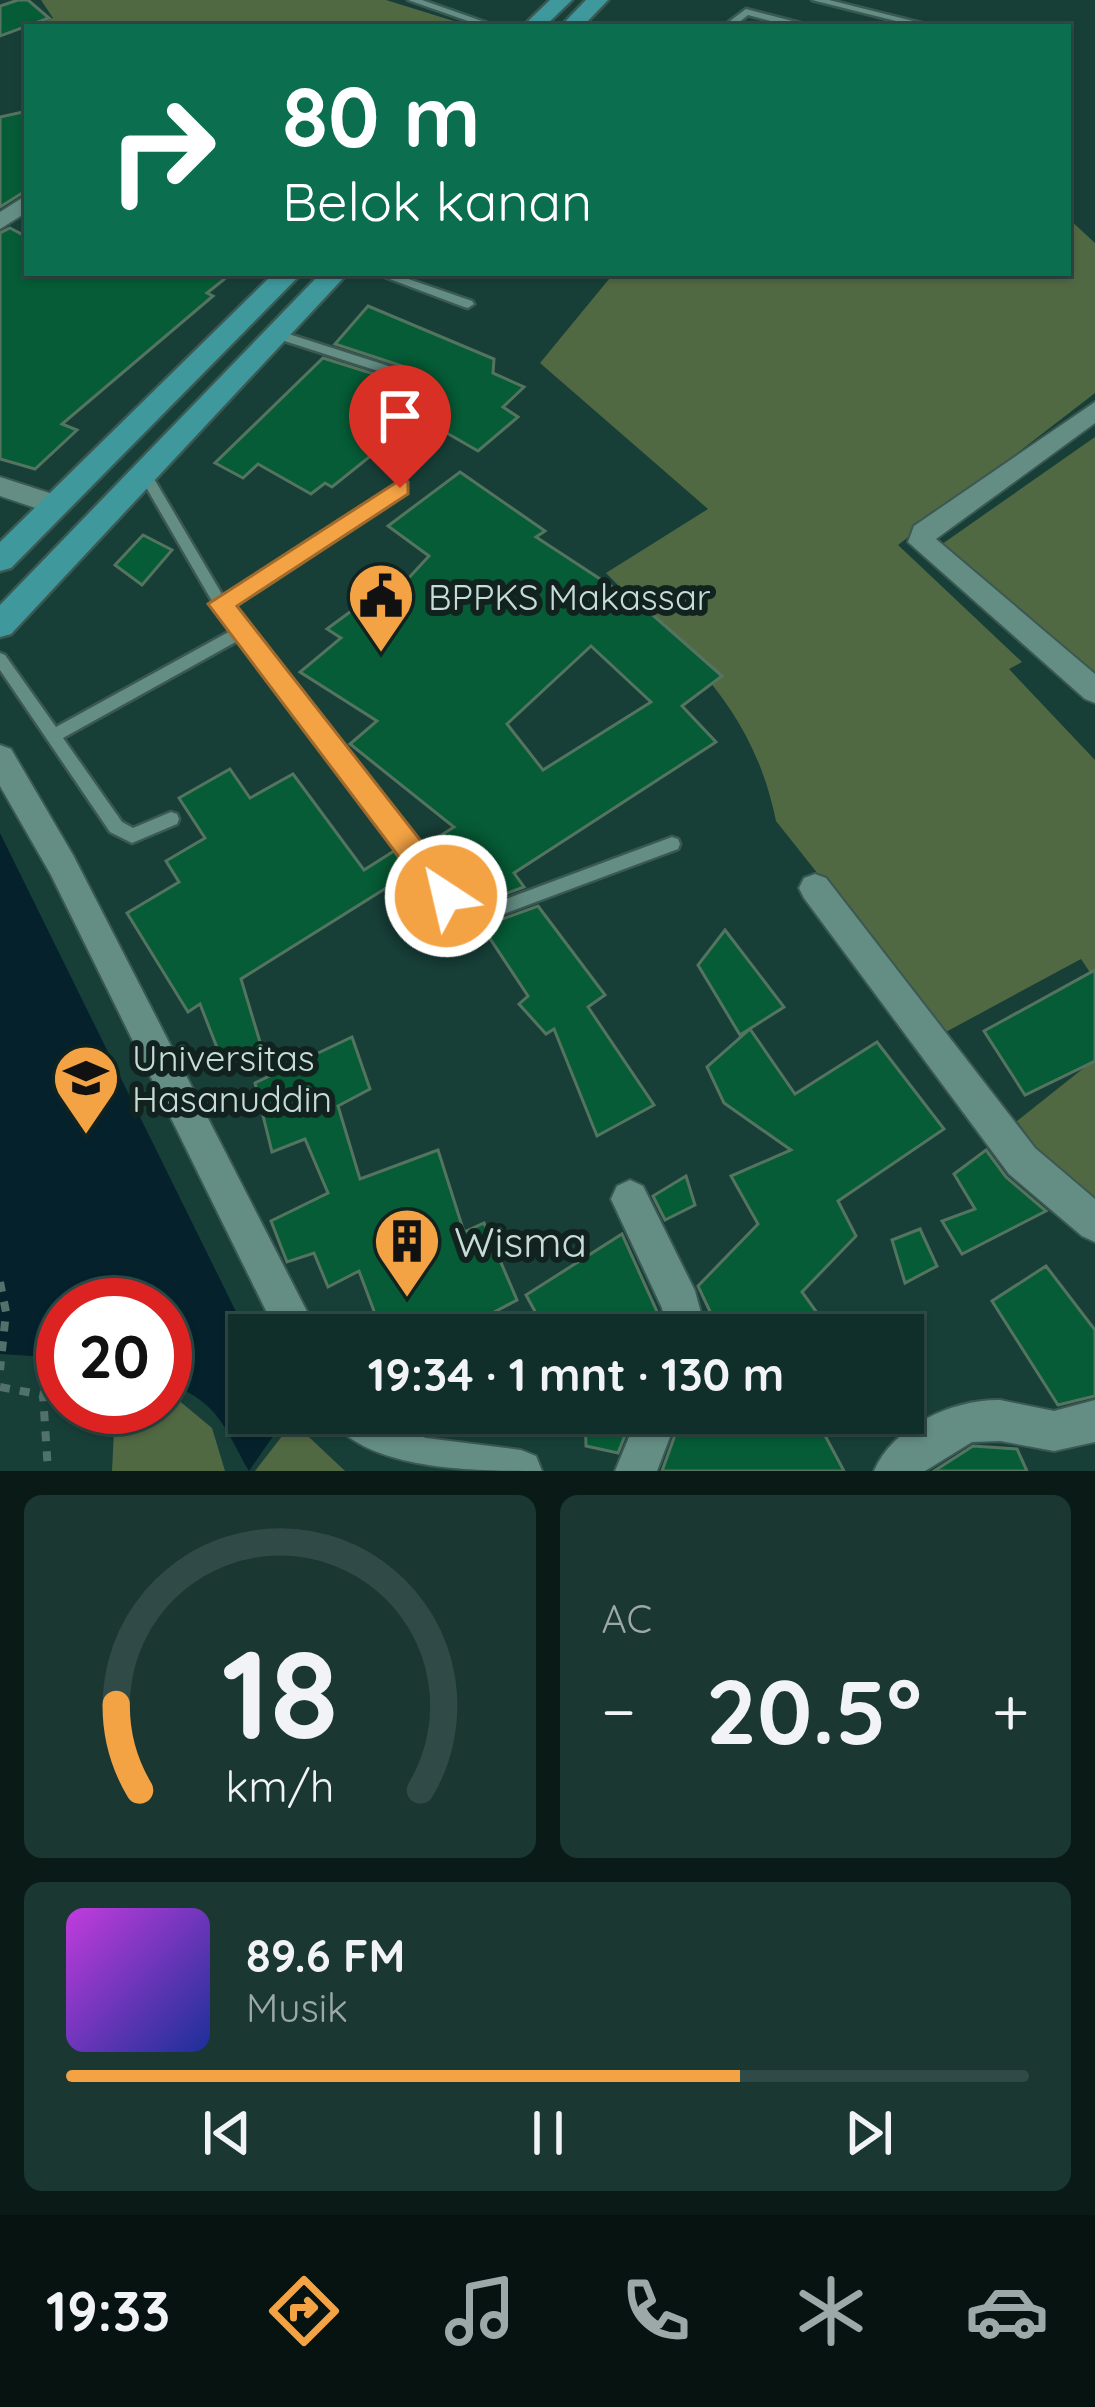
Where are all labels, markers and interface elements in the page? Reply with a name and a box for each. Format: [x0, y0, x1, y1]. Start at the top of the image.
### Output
text: 80 m [282, 63, 481, 168]
icon: right [84, 72, 240, 228]
text: Belok kanan [282, 167, 592, 235]
pin [349, 365, 451, 488]
icon: arrive [367, 383, 433, 449]
public building icon: BPPKS Makassar [346, 561, 416, 655]
place label: BPPKS Makassar [428, 574, 711, 619]
position arrow [383, 833, 509, 959]
place label: Universitas Hasanuddin [132, 1035, 332, 1121]
school or university icon: Universitas Hasanuddin [51, 1043, 121, 1137]
building icon: Wisma [372, 1206, 442, 1300]
place label: Wisma [454, 1215, 587, 1268]
speed limit sign: 20 [36, 1278, 192, 1434]
text: 19:34 · 1 mnt · 130 m [368, 1346, 784, 1402]
text: AC [602, 1594, 652, 1643]
text: 18 [221, 1614, 338, 1770]
text: 20.5° [706, 1654, 922, 1767]
text: − [602, 1669, 636, 1752]
text: + [992, 1669, 1029, 1752]
text: km/h [225, 1758, 334, 1812]
text: 89.6 FM [246, 1927, 405, 1983]
text: Musik [246, 1983, 348, 2032]
icon: previous [194, 2100, 260, 2166]
icon: pause [515, 2100, 581, 2166]
icon: next [836, 2100, 902, 2166]
icon: directions [262, 2269, 346, 2353]
icon: music [438, 2269, 522, 2353]
icon: phone [614, 2269, 698, 2353]
icon: climate [789, 2269, 873, 2353]
icon: car [965, 2269, 1049, 2353]
text: 19:33 [46, 2277, 170, 2345]

